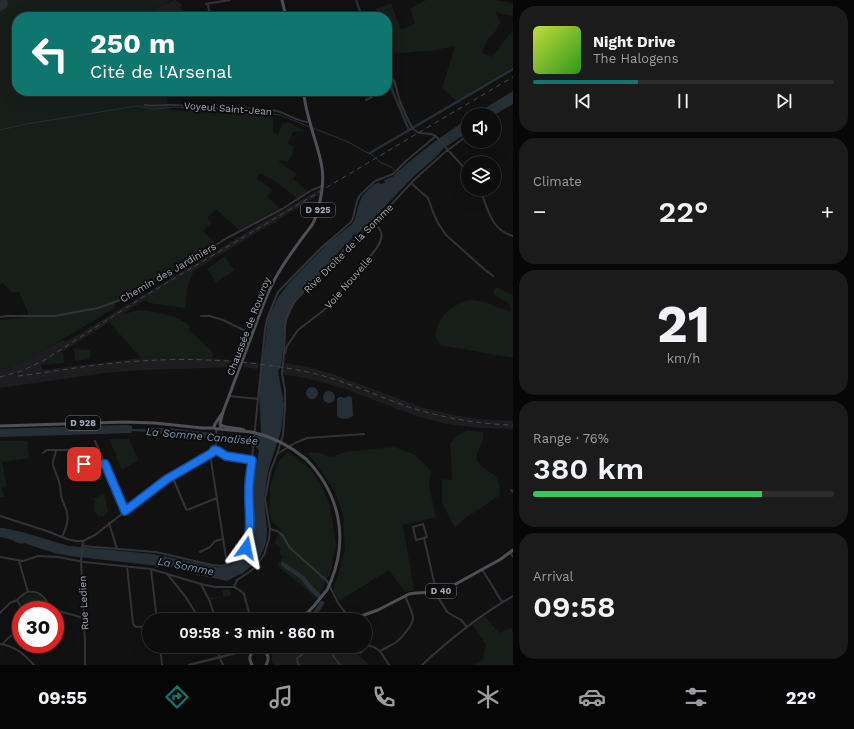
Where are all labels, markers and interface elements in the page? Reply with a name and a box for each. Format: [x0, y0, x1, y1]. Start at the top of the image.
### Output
text: 250 m [90, 27, 175, 60]
icon: left [24, 28, 76, 80]
text: Night Drive [593, 33, 676, 51]
text: The Halogens [593, 51, 679, 66]
text: Cité de l'Arsenal [90, 61, 232, 82]
icon: previous [572, 90, 594, 112]
icon: pause [672, 90, 694, 112]
icon: next [773, 90, 795, 112]
street label: Voyeul Saint-Jean [184, 100, 272, 117]
map controls [461, 108, 501, 196]
button: sound [461, 108, 501, 148]
button: layers [461, 156, 501, 196]
text: Climate [533, 174, 582, 189]
text: 22° [659, 194, 708, 229]
text: − [533, 199, 546, 224]
text: + [821, 199, 834, 224]
street label: Rive Droite de la Somme [302, 201, 395, 295]
road number: D 925 [301, 203, 335, 217]
street label: Chemin des Jardiniers [118, 240, 218, 304]
street label: Voie Nouvelle [323, 254, 374, 311]
street label: Chaussée de Rouvroy [225, 275, 273, 377]
text: 21 [657, 294, 710, 355]
text: km/h [667, 351, 700, 366]
road number: D 928 [66, 416, 100, 430]
water label: La Somme Canalisée [145, 425, 259, 448]
text: Range · 76% [533, 431, 609, 446]
pin [67, 447, 101, 481]
text: 380 km [533, 451, 644, 486]
icon: arrive [73, 453, 95, 475]
position arrow [225, 527, 267, 569]
water label: La Somme [157, 555, 215, 578]
text: Arrival [533, 569, 574, 584]
street label: Rue Ledien [77, 576, 90, 630]
road number: D 40 [426, 584, 456, 598]
text: 09:58 [533, 589, 616, 624]
speed limit sign: 30 [12, 601, 64, 653]
text: 09:58 · 3 min · 860 m [179, 624, 335, 642]
icon: directions [163, 683, 191, 711]
icon: music [267, 683, 295, 711]
icon: phone [370, 683, 398, 711]
icon: climate [474, 683, 502, 711]
icon: car [578, 683, 606, 711]
icon: filters [682, 683, 710, 711]
text: 09:55 [38, 687, 87, 708]
text: 22° [786, 687, 816, 708]

